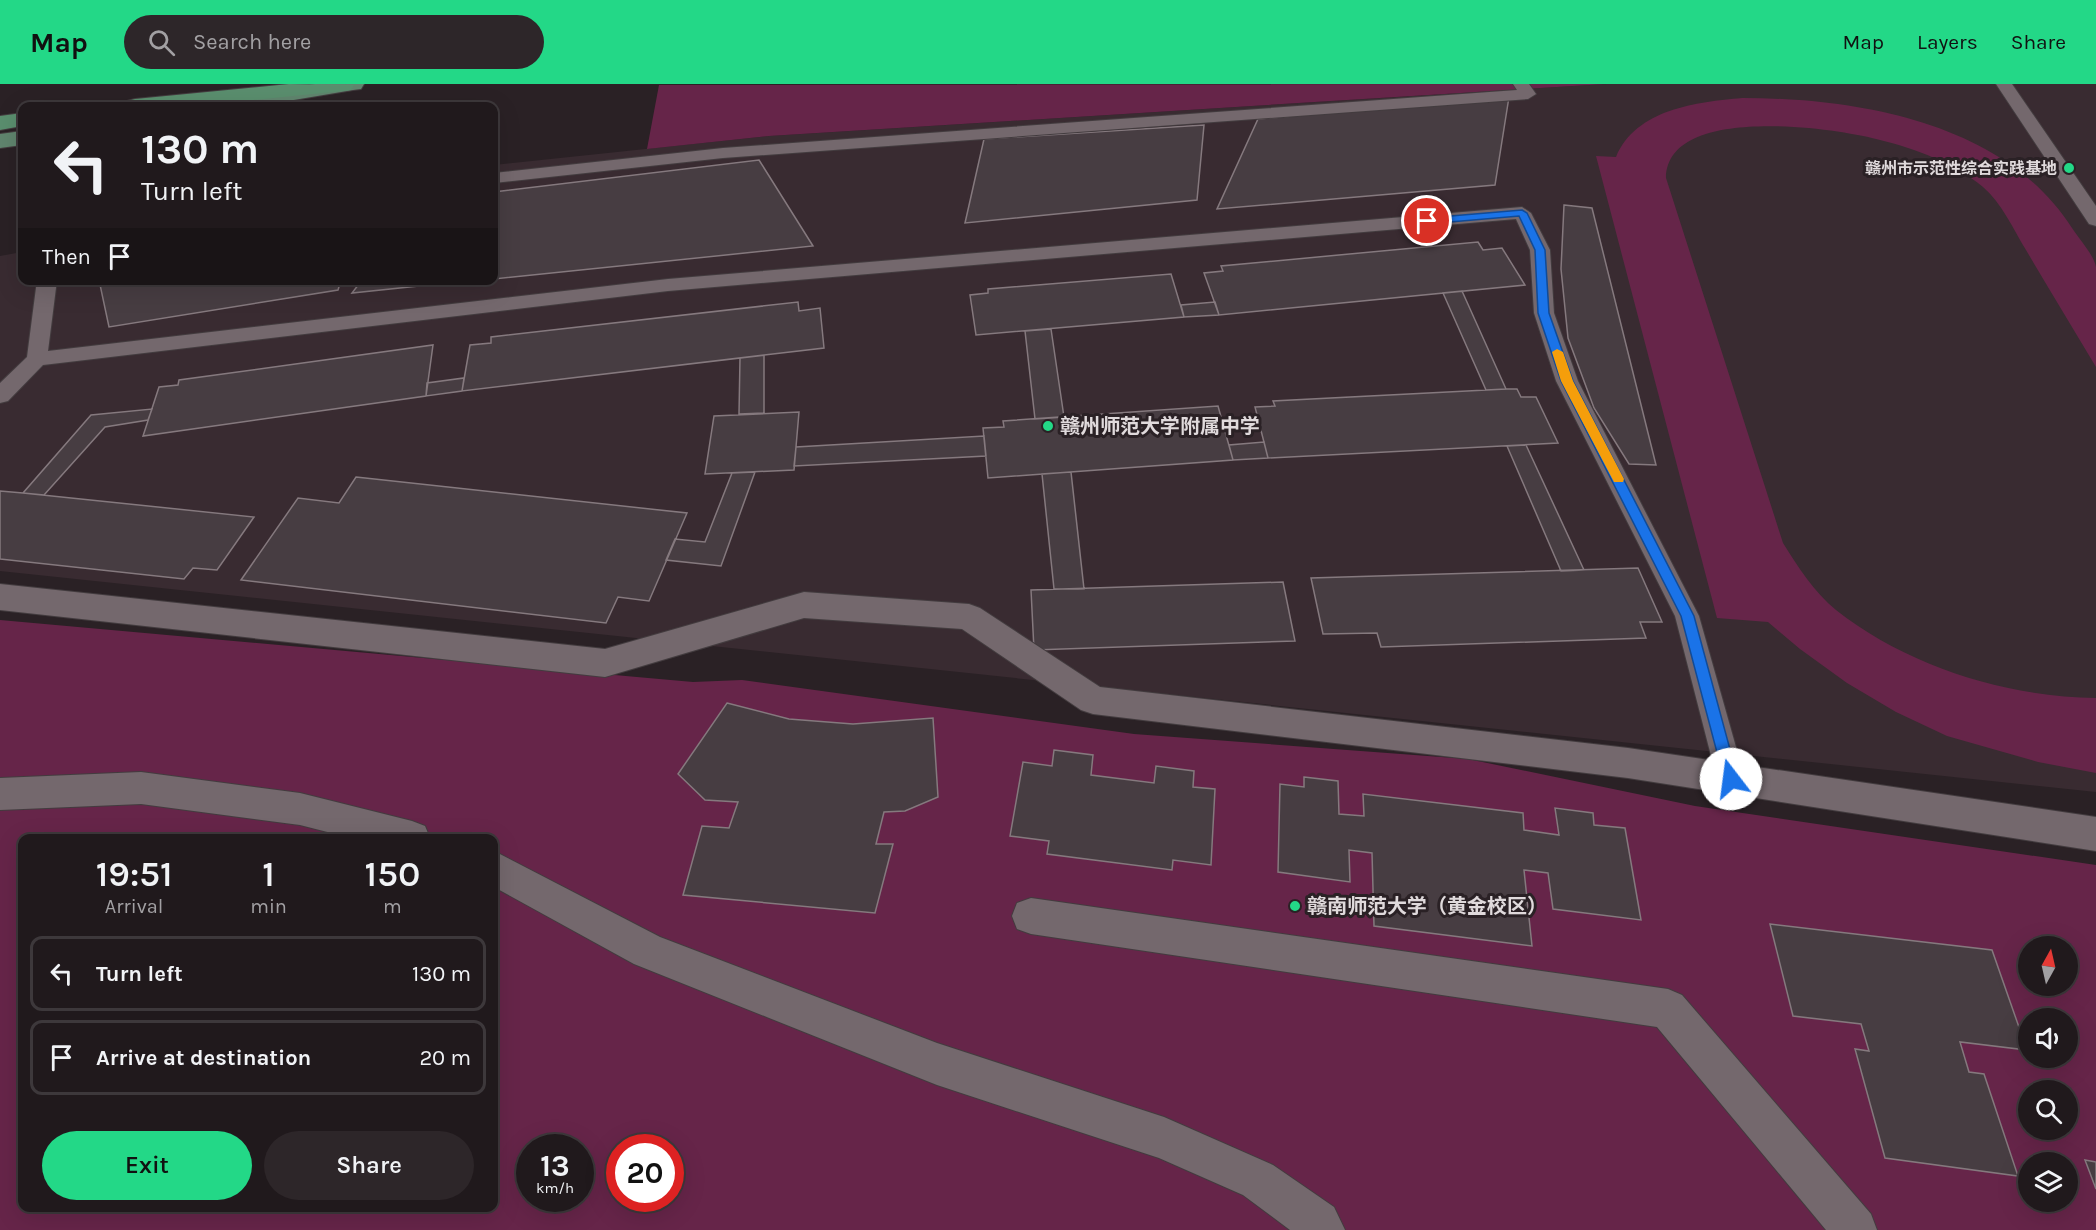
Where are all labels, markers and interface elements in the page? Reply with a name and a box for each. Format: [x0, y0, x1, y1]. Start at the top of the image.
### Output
search box [124, 15, 544, 69]
text: Map [30, 26, 88, 59]
icon: search [145, 26, 178, 59]
text: Search here [193, 29, 311, 55]
text: Map [1842, 30, 1884, 54]
text: Layers [1917, 30, 1978, 54]
text: Share [2011, 30, 2066, 54]
text: 130 m [141, 124, 259, 174]
icon: left [42, 126, 120, 204]
place label: 赣州市示范性综合实践基地 [1865, 159, 2057, 178]
marker: 赣州市示范性综合实践基地 [2062, 161, 2076, 175]
text: Turn left [141, 175, 242, 207]
pin [1401, 195, 1452, 246]
icon: arrive [1410, 204, 1443, 237]
icon: arrive [103, 240, 136, 273]
text: Then [42, 244, 91, 270]
place label: 赣州师范大学附属中学 [1060, 415, 1260, 438]
marker: 赣州师范大学附属中学 [1041, 419, 1055, 433]
position arrow [1699, 747, 1763, 811]
text: 19:51 [96, 853, 173, 895]
text: 1 [262, 853, 275, 895]
text: 150 [365, 853, 420, 895]
text: Arrival [105, 895, 163, 918]
text: min [250, 895, 287, 918]
text: m [383, 895, 402, 918]
place label: 赣南师范大学（黄金校区） [1307, 895, 1547, 918]
marker: 赣南师范大学（黄金校区） [1288, 899, 1302, 913]
north arrow [2018, 936, 2078, 996]
map controls [2018, 936, 2078, 1212]
icon: left [45, 957, 78, 990]
text: Turn left [96, 961, 183, 987]
text: 130 m [412, 961, 471, 987]
button: sound [2018, 1008, 2078, 1068]
icon: arrive [45, 1041, 78, 1074]
text: Arrive at destination [96, 1045, 311, 1071]
text: 20 m [419, 1045, 471, 1071]
button: search [2018, 1080, 2078, 1140]
button: Exit [42, 1131, 252, 1200]
button: Share [264, 1131, 474, 1200]
speed limit sign: 20 [606, 1134, 684, 1212]
text: 13 [540, 1148, 570, 1184]
button: layers [2018, 1152, 2078, 1212]
text: km/h [536, 1179, 574, 1197]

